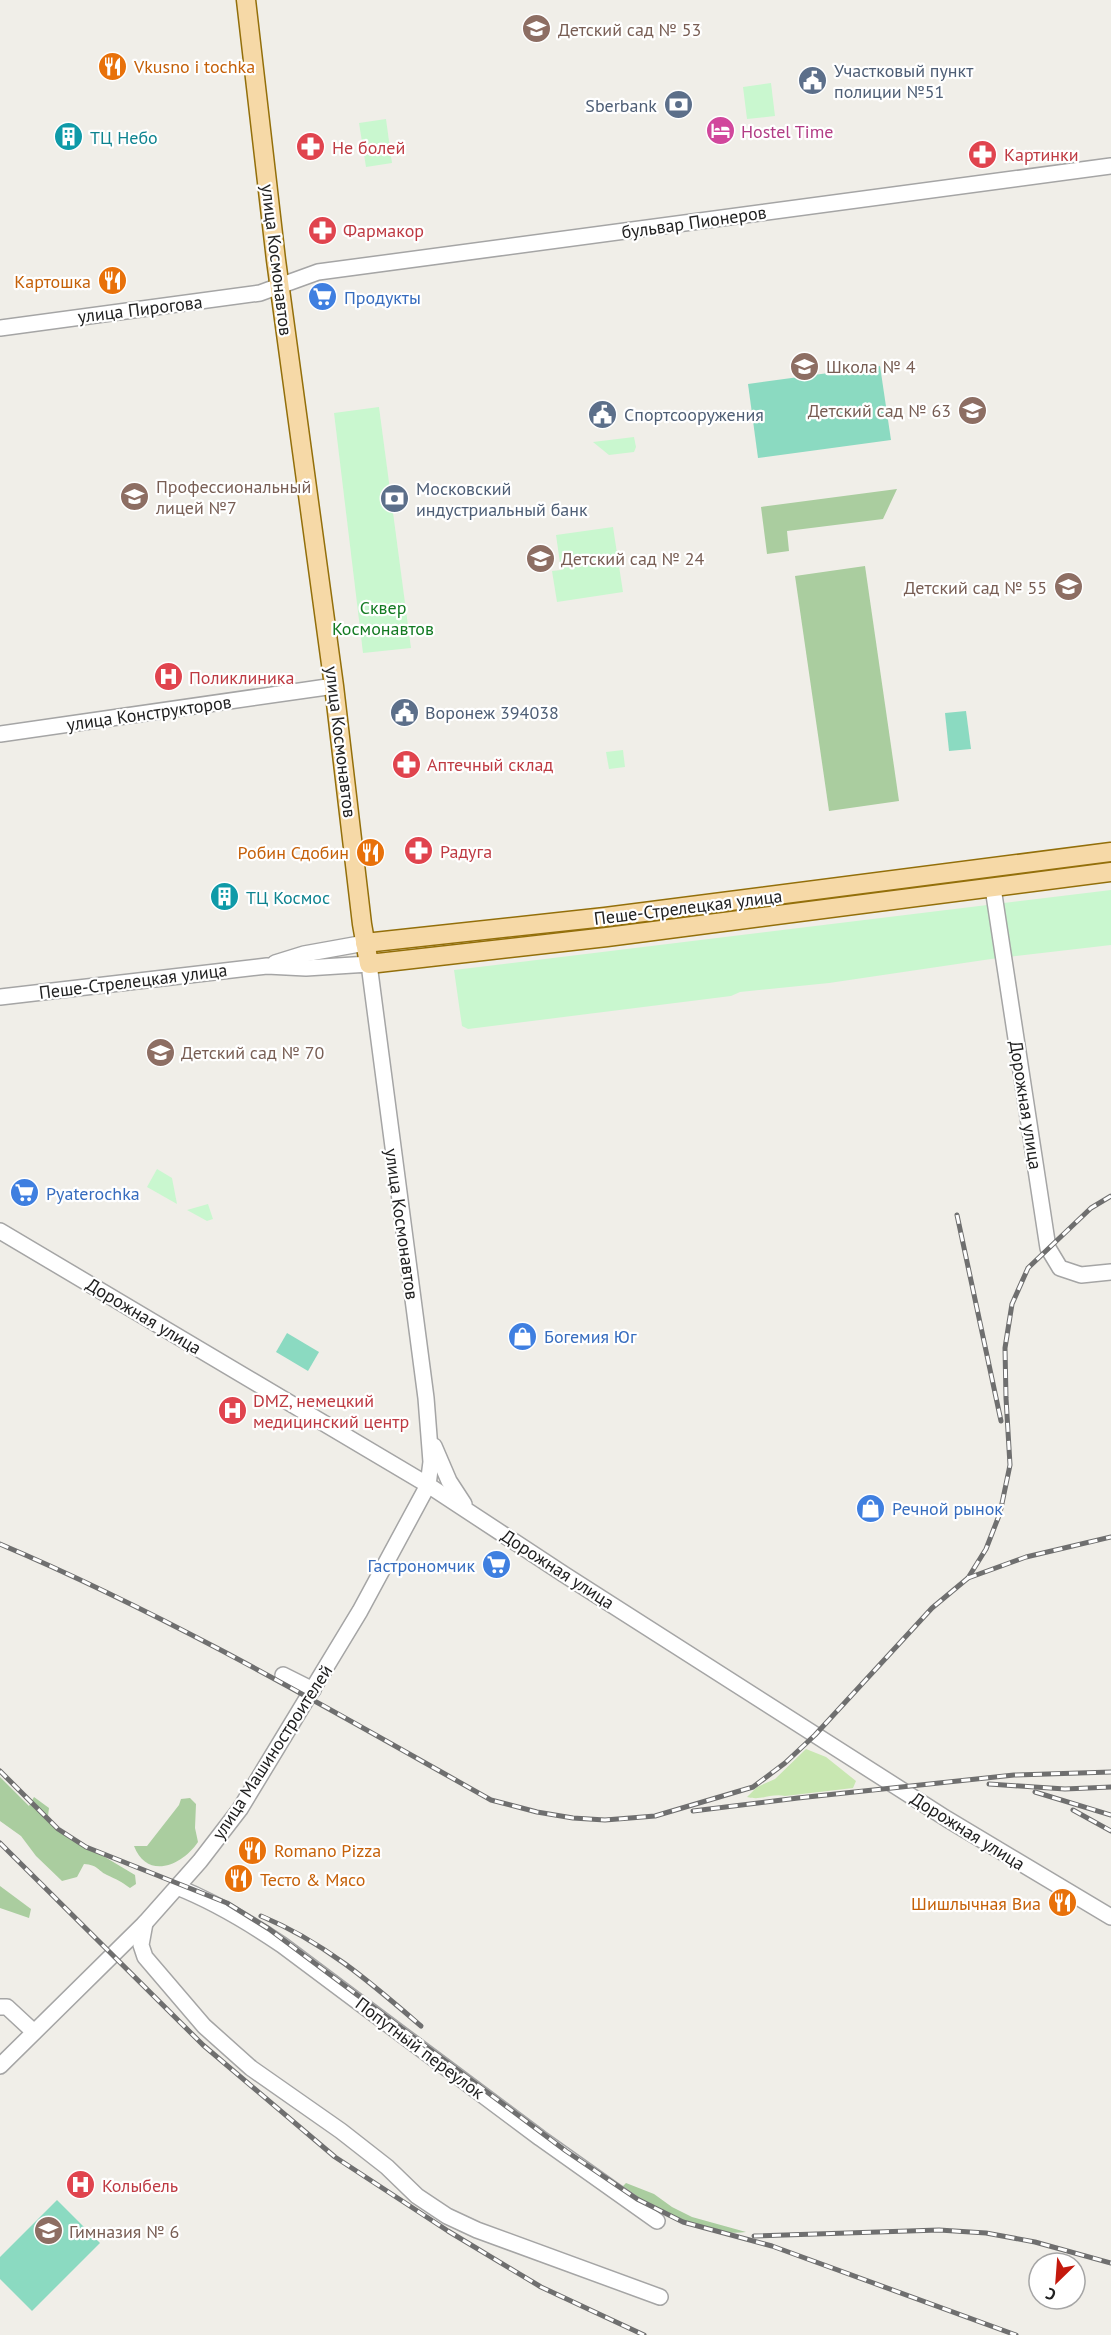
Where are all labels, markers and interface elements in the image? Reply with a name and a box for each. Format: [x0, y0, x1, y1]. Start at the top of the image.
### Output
school or university icon: Детский сад № 53 [521, 13, 553, 45]
place label: Детский сад № 53 [558, 18, 701, 41]
restaurant icon: Vkusno i tochka [97, 50, 129, 82]
place label: Vkusno i tochka [133, 55, 255, 78]
place label: Участковый пункт полиции №51 [834, 59, 974, 103]
public building icon: Участковый пункт полиции №51 [797, 64, 829, 96]
bank icon: Sberbank [662, 89, 694, 121]
place label: Sberbank [585, 94, 657, 117]
hotel icon: Hostel Time [704, 115, 736, 147]
place label: Hostel Time [741, 120, 833, 143]
building icon: ТЦ Небо [53, 121, 85, 153]
place label: ТЦ Небо [90, 126, 158, 149]
pharmacy icon: Не болей [295, 131, 327, 163]
place label: Не болей [332, 136, 405, 159]
pharmacy icon: Картинки [967, 138, 999, 170]
place label: Картинки [1004, 143, 1079, 166]
street label: улица Космонавтов [256, 183, 298, 337]
street label: бульвар Пионеров [620, 200, 768, 244]
pharmacy icon: Фармакор [306, 214, 338, 246]
place label: Фармакор [343, 219, 424, 242]
restaurant icon: Картошка [96, 265, 128, 297]
place label: Картошка [14, 270, 91, 293]
supermarket icon: Продукты [307, 281, 339, 313]
place label: Продукты [344, 286, 421, 309]
street label: улица Пирогова [76, 290, 204, 328]
school or university icon: Школа № 4 [789, 350, 821, 382]
place label: Школа № 4 [826, 355, 916, 378]
school or university icon: Детский сад № 63 [956, 394, 988, 426]
public building icon: Спортсооружения [587, 398, 619, 430]
place label: Детский сад № 63 [808, 399, 951, 422]
place label: Спортсооружения [624, 403, 764, 426]
place label: Профессиональный лицей №7 [155, 475, 311, 519]
place label: Московский индустриальный банк [416, 477, 588, 521]
school or university icon: Профессиональный лицей №7 [119, 480, 151, 512]
bank icon: Московский индустриальный банк [379, 482, 411, 514]
school or university icon: Детский сад № 24 [524, 542, 556, 574]
place label: Детский сад № 24 [561, 547, 704, 570]
school or university icon: Детский сад № 55 [1052, 571, 1084, 603]
place label: Детский сад № 55 [904, 576, 1047, 599]
park label: Сквер Космонавтов [332, 596, 434, 640]
hospital icon: Поликлиника [152, 661, 184, 693]
street label: улица Космонавтов [320, 665, 362, 819]
place label: Поликлиника [189, 666, 294, 689]
street label: улица Конструкторов [65, 690, 233, 736]
public building icon: Воронеж 394038 [388, 696, 420, 728]
place label: Воронеж 394038 [425, 701, 559, 724]
pharmacy icon: Аптечный склад [390, 748, 422, 780]
place label: Аптечный склад [427, 753, 553, 776]
pharmacy icon: Радуга [403, 835, 435, 867]
restaurant icon: Робин Сдобин [354, 836, 386, 868]
place label: Радуга [440, 840, 492, 863]
place label: Робин Сдобин [238, 841, 349, 864]
building icon: ТЦ Космос [209, 881, 241, 913]
street label: Пеше-Стрелецкая улица [593, 884, 783, 930]
place label: ТЦ Космос [246, 886, 330, 909]
street label: Пеше-Стрелецкая улица [38, 958, 228, 1004]
school or university icon: Детский сад № 70 [144, 1036, 176, 1068]
street label: Дорожная улица [1004, 1039, 1048, 1171]
place label: Детский сад № 70 [181, 1041, 324, 1064]
street label: улица Космонавтов [380, 1147, 424, 1301]
supermarket icon: Pyaterochka [9, 1177, 41, 1209]
place label: Pyaterochka [46, 1182, 140, 1205]
street label: Дорожная улица [82, 1273, 206, 1359]
shop icon: Богемия Юг [507, 1320, 539, 1352]
place label: Богемия Юг [544, 1325, 637, 1348]
place label: DMZ, немецкий медицинский центр [253, 1389, 409, 1433]
hospital icon: DMZ, немецкий медицинский центр [216, 1394, 248, 1426]
shop icon: Речной рынок [855, 1492, 887, 1524]
place label: Речной рынок [892, 1497, 1003, 1520]
street label: Дорожная улица [497, 1524, 619, 1614]
supermarket icon: Гастрономчик [480, 1549, 512, 1581]
place label: Гастрономчик [367, 1554, 475, 1577]
street label: улица Машиностроителей [207, 1660, 337, 1844]
street label: Дорожная улица [907, 1787, 1029, 1875]
restaurant icon: Romano Pizza [237, 1834, 269, 1866]
place label: Romano Pizza [274, 1839, 381, 1862]
restaurant icon: Тесто & Мясо [223, 1863, 255, 1895]
place label: Тесто & Мясо [260, 1868, 365, 1891]
restaurant icon: Шишлычная Виа [1046, 1887, 1078, 1919]
place label: Шишлычная Виа [911, 1892, 1041, 1915]
street label: Попутный переулок [351, 1992, 489, 2104]
hospital icon: Колыбель [65, 2169, 97, 2201]
place label: Колыбель [102, 2174, 178, 2197]
school or university icon: Гимназия № 6 [32, 2215, 64, 2247]
place label: Гимназия № 6 [69, 2220, 179, 2243]
north arrow [1027, 2251, 1087, 2311]
text: С [1042, 2284, 1059, 2306]

